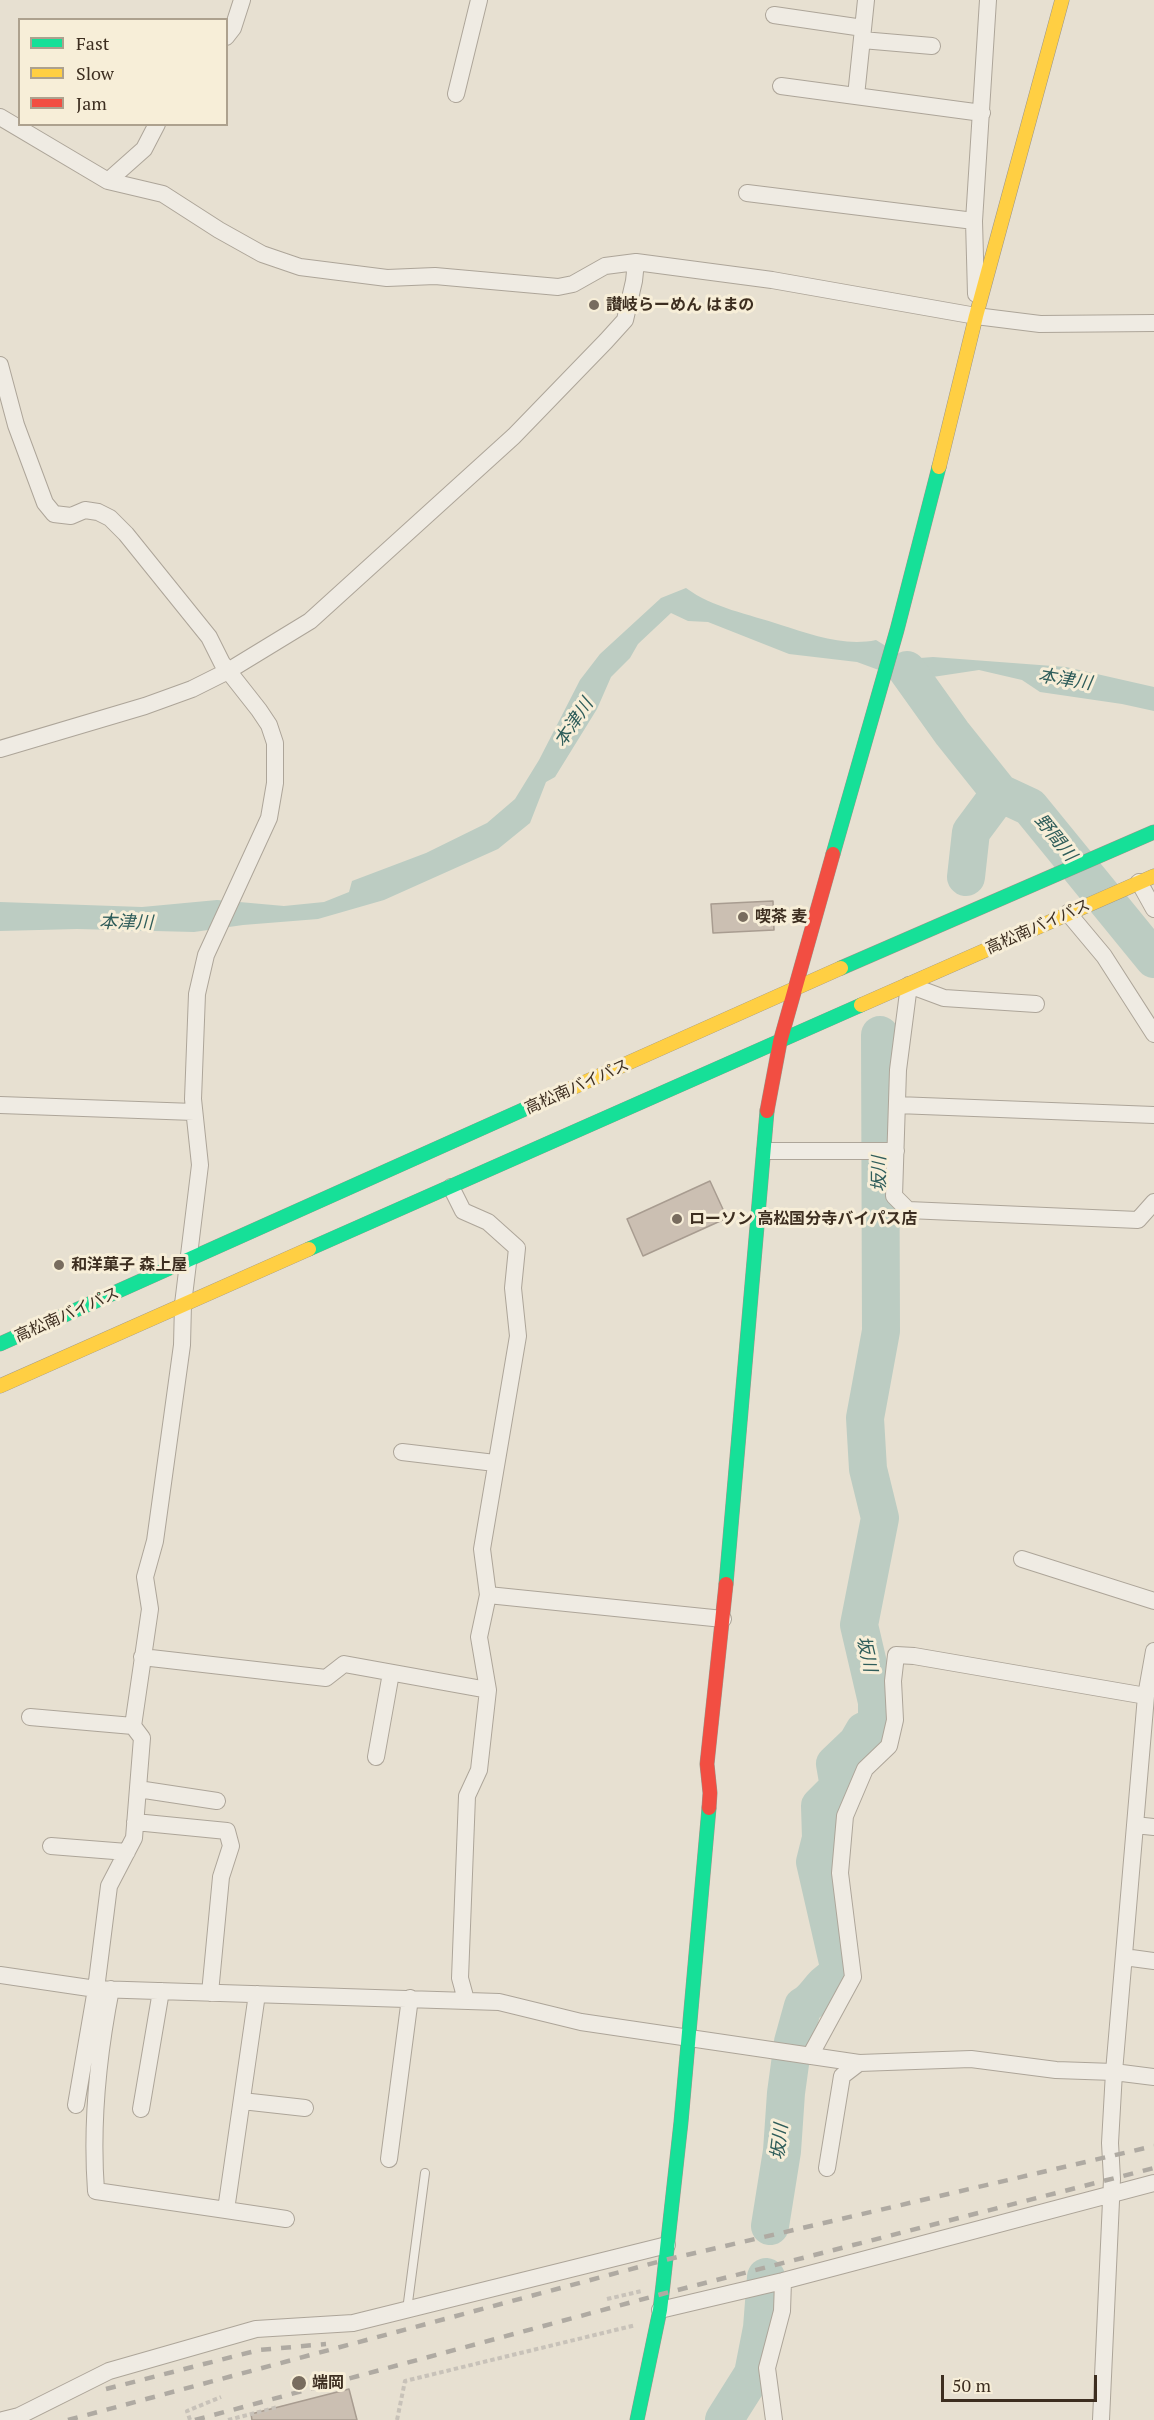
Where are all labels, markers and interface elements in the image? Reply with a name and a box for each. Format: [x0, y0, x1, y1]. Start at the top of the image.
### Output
legend [18, 18, 228, 126]
text: Fast [76, 31, 109, 55]
text: Slow [76, 61, 114, 85]
text: Jam [76, 91, 107, 115]
place label: 讃岐らーめん はまの [606, 295, 754, 315]
marker: 讃岐らーめん はまの [587, 298, 601, 312]
water label: 本津川 [1037, 665, 1093, 695]
water label: 本津川 [550, 695, 598, 751]
water label: 野間川 [1030, 810, 1080, 866]
street label: 高松南バイパス [983, 895, 1093, 959]
place label: 喫茶 麦 [755, 907, 807, 927]
marker: 喫茶 麦 [736, 910, 750, 924]
water label: 本津川 [99, 912, 153, 934]
street label: 高松南バイパス [522, 1055, 632, 1119]
water label: 坂川 [869, 1156, 891, 1192]
place label: ローソン 高松国分寺バイパス店 [689, 1209, 917, 1229]
marker: ローソン 高松国分寺バイパス店 [670, 1212, 684, 1226]
place label: 和洋菓子 森上屋 [71, 1255, 187, 1275]
marker: 和洋菓子 森上屋 [52, 1258, 66, 1272]
street label: 高松南バイパス [12, 1283, 122, 1347]
water label: 坂川 [851, 1634, 881, 1674]
water label: 坂川 [767, 2123, 793, 2161]
scale bar [944, 2363, 1100, 2401]
place label: 端岡 [312, 2373, 344, 2393]
text: 50 m [952, 2373, 991, 2397]
marker: 端岡 [290, 2374, 308, 2392]

